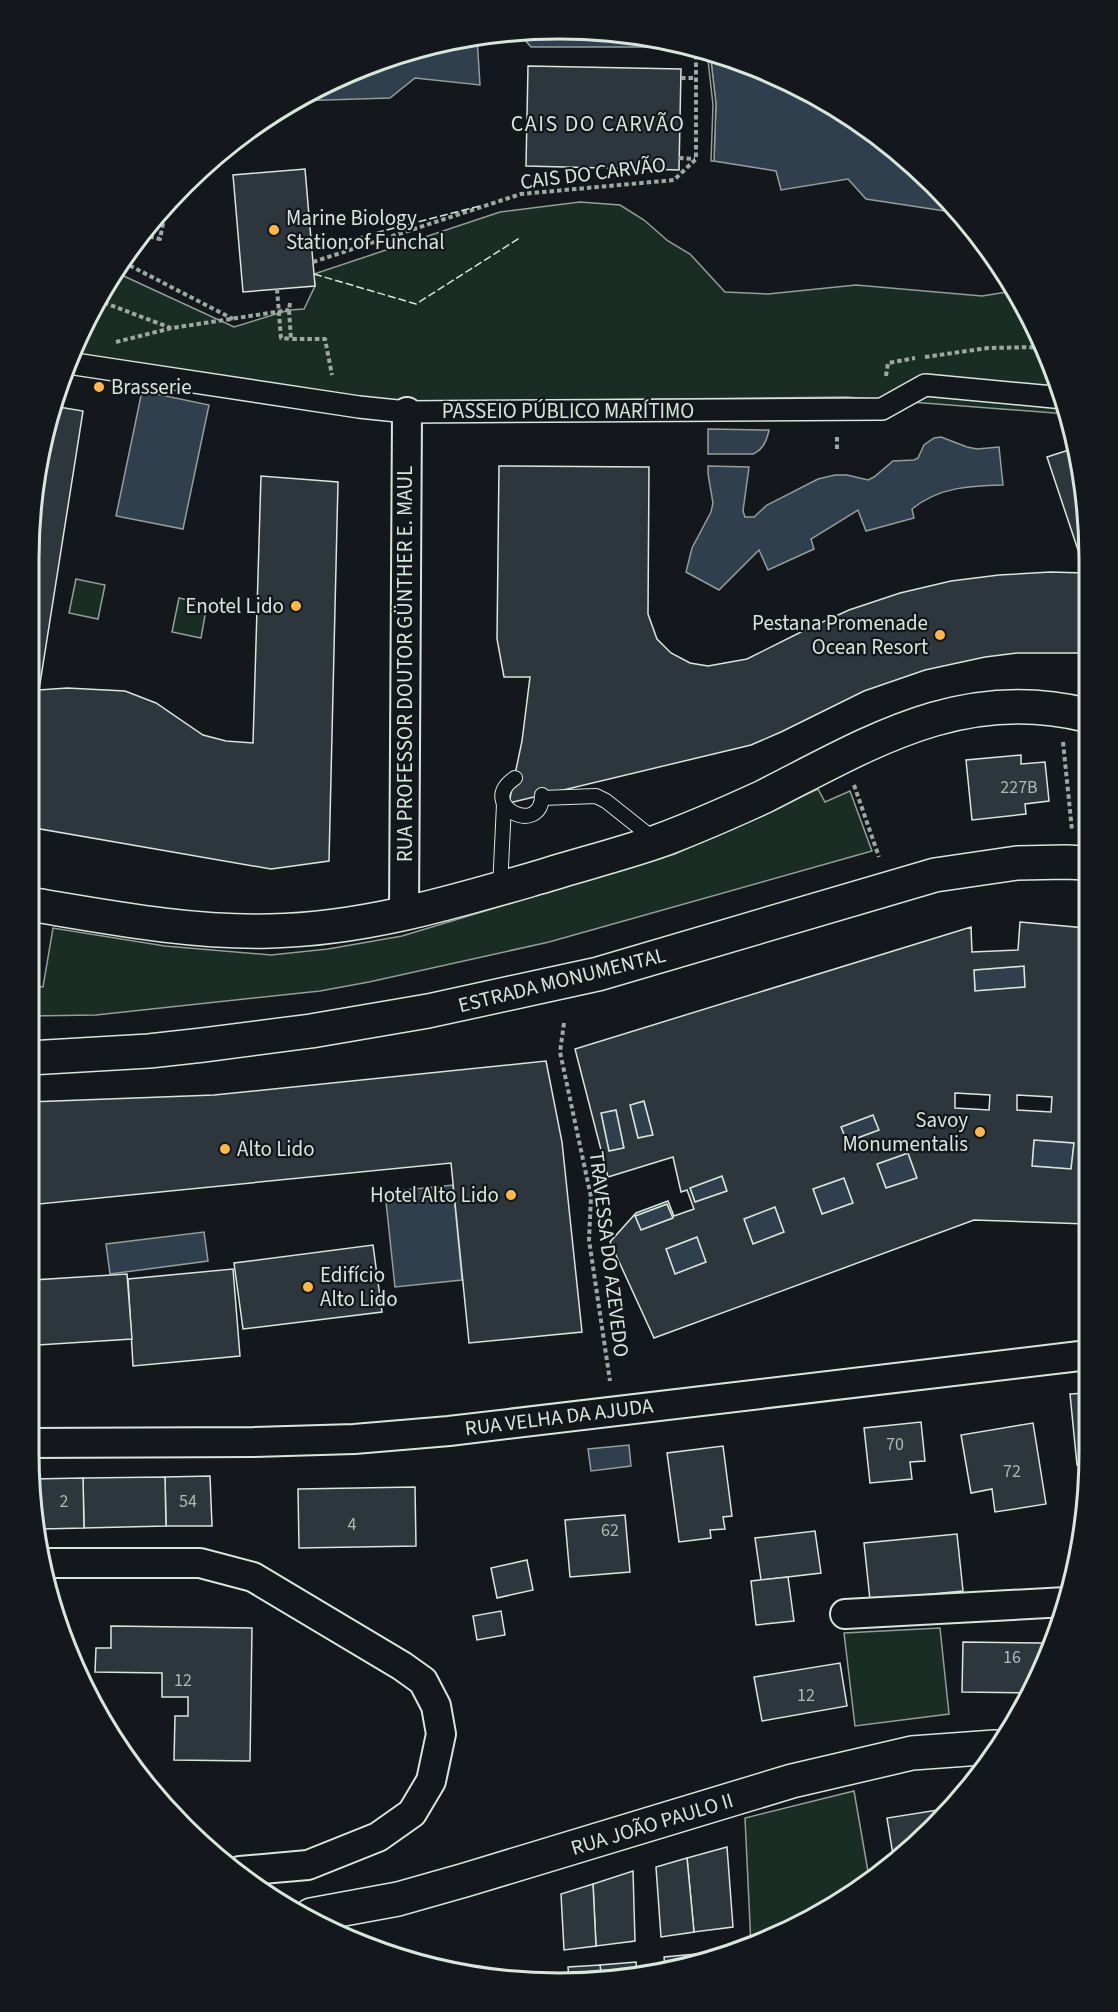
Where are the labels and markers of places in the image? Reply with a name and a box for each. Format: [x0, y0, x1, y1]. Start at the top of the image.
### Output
place label: Marine Biology Station of Funchal [286, 203, 445, 257]
marker: Marine Biology Station of Funchal [267, 223, 281, 237]
place label: Brasserie [111, 372, 192, 402]
marker: Brasserie [92, 380, 106, 394]
place label: Enotel Lido [185, 591, 284, 621]
marker: Enotel Lido [289, 599, 303, 613]
place label: Pestana Promenade Ocean Resort [752, 608, 928, 662]
marker: Pestana Promenade Ocean Resort [933, 628, 947, 642]
place label: Savoy Monumentalis [843, 1105, 968, 1159]
marker: Savoy Monumentalis [973, 1125, 987, 1139]
place label: Alto Lido [237, 1134, 315, 1164]
marker: Alto Lido [218, 1142, 232, 1156]
place label: Hotel Alto Lido [370, 1180, 499, 1210]
marker: Hotel Alto Lido [504, 1188, 518, 1202]
place label: Edifício Alto Lido [320, 1260, 398, 1314]
marker: Edifício Alto Lido [301, 1280, 315, 1294]

